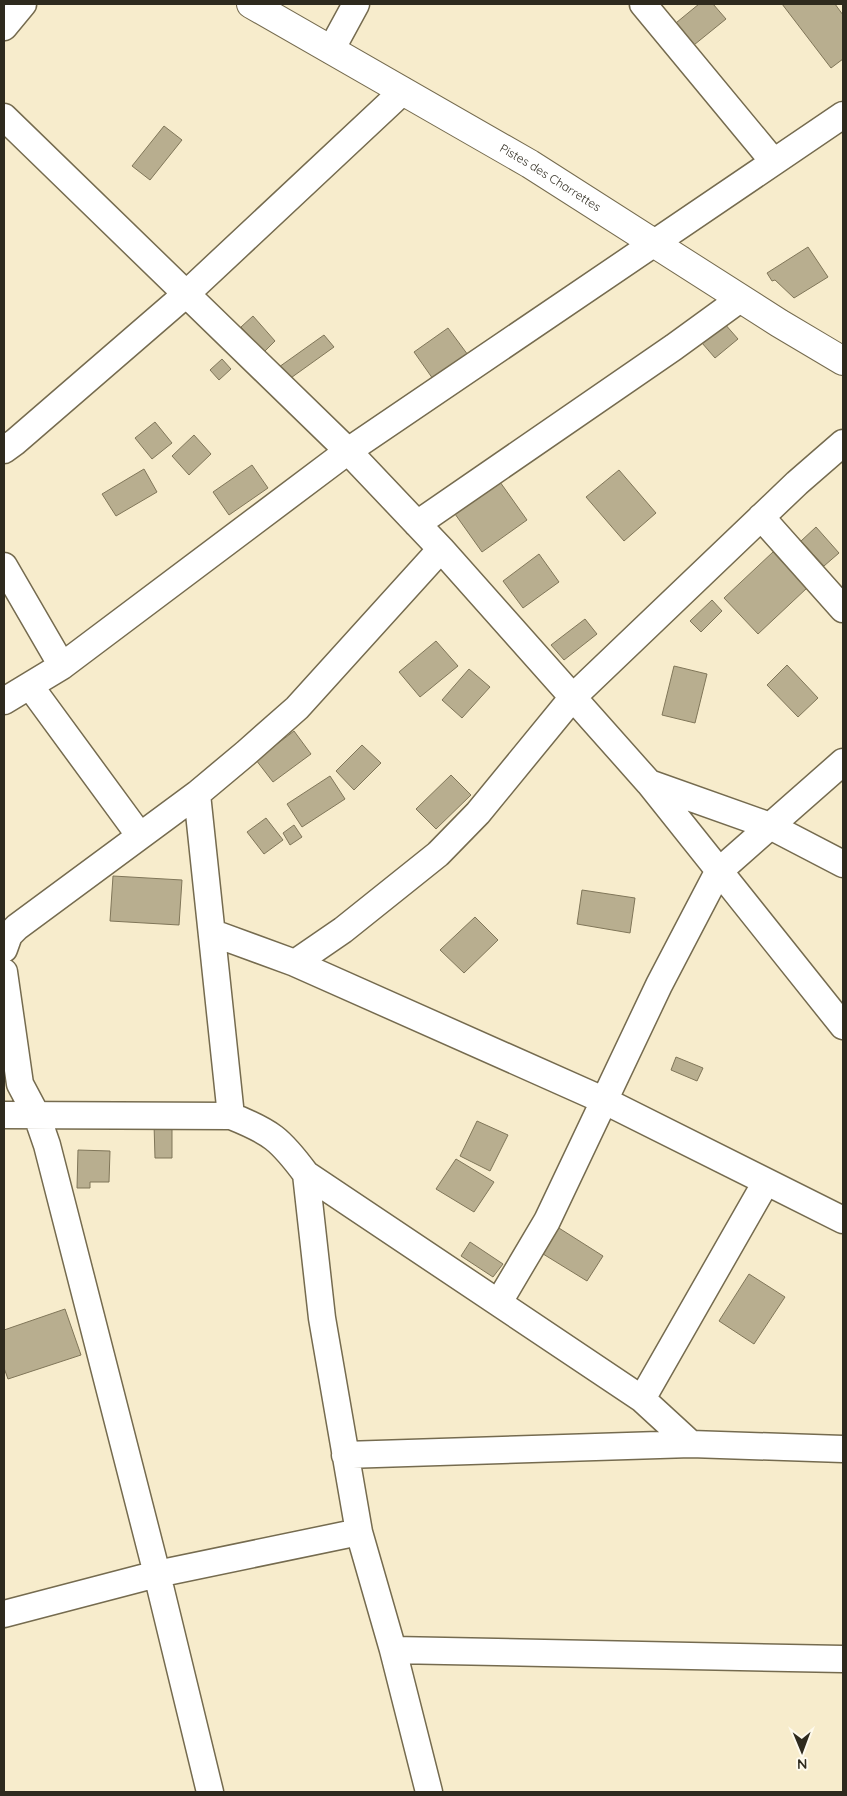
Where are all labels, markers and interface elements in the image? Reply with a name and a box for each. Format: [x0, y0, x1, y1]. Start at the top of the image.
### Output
street label: Pistes des Charrettes [497, 140, 604, 215]
north arrow [777, 1726, 827, 1776]
text: N [797, 1755, 808, 1773]

